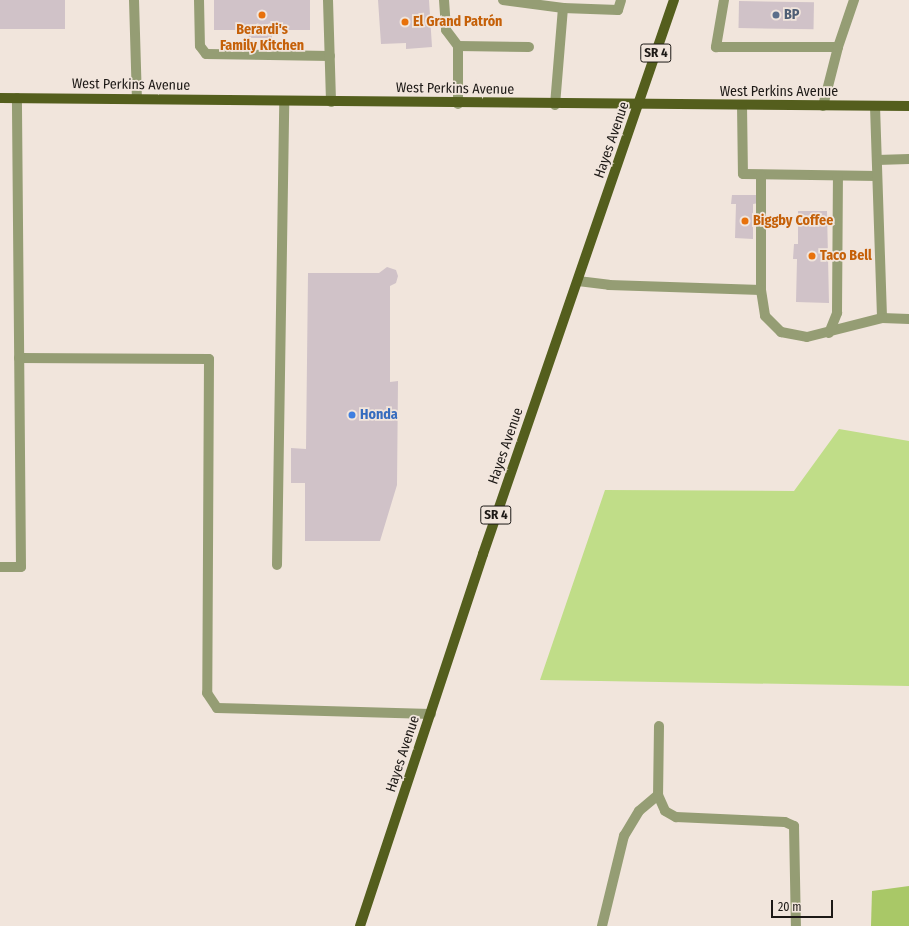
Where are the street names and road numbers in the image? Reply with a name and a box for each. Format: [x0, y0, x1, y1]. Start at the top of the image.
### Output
road number: SR 4 [640, 42, 672, 64]
street label: West Perkins Avenue [72, 76, 190, 94]
street label: West Perkins Avenue [396, 80, 514, 98]
street label: West Perkins Avenue [720, 84, 838, 100]
street label: Hayes Avenue [591, 100, 633, 180]
street label: Hayes Avenue [485, 406, 527, 486]
road number: SR 4 [480, 504, 512, 526]
street label: Hayes Avenue [383, 714, 423, 794]

